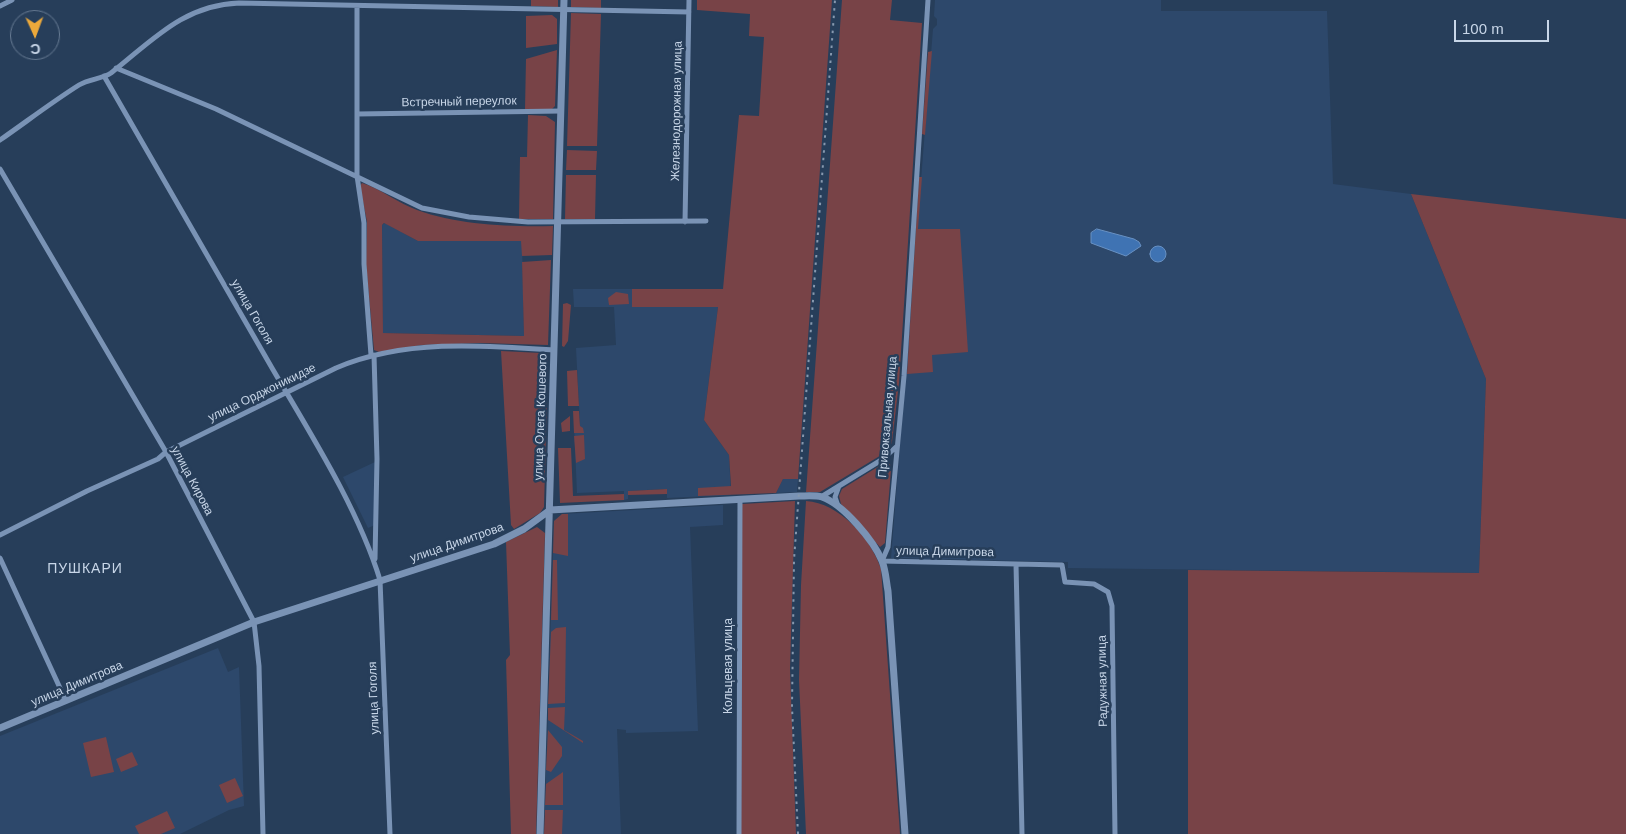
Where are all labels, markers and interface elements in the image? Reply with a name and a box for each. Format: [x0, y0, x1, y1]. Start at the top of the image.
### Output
north arrow [10, 10, 60, 60]
scale bar [1456, 10, 1551, 42]
text: 100 m [1462, 20, 1504, 37]
text: С [30, 41, 41, 57]
street label: Железнодорожная улица [669, 41, 685, 181]
street label: Встречный переулок [401, 94, 517, 110]
street label: улица Гоголя [228, 277, 276, 347]
street label: улица Олега Кошевого [532, 353, 550, 481]
street label: Привокзальная улица [876, 356, 900, 478]
street label: улица Орджоникидзе [206, 361, 318, 425]
street label: улица Кирова [168, 444, 216, 518]
street label: улица Димитрова [408, 520, 506, 566]
street label: улица Димитрова [896, 544, 994, 560]
district label: ПУШКАРИ [46, 561, 124, 577]
street label: Кольцевая улица [722, 618, 736, 714]
street label: Радужная улица [1095, 635, 1111, 727]
street label: улица Димитрова [29, 658, 125, 710]
street label: улица Гоголя [366, 661, 382, 735]

